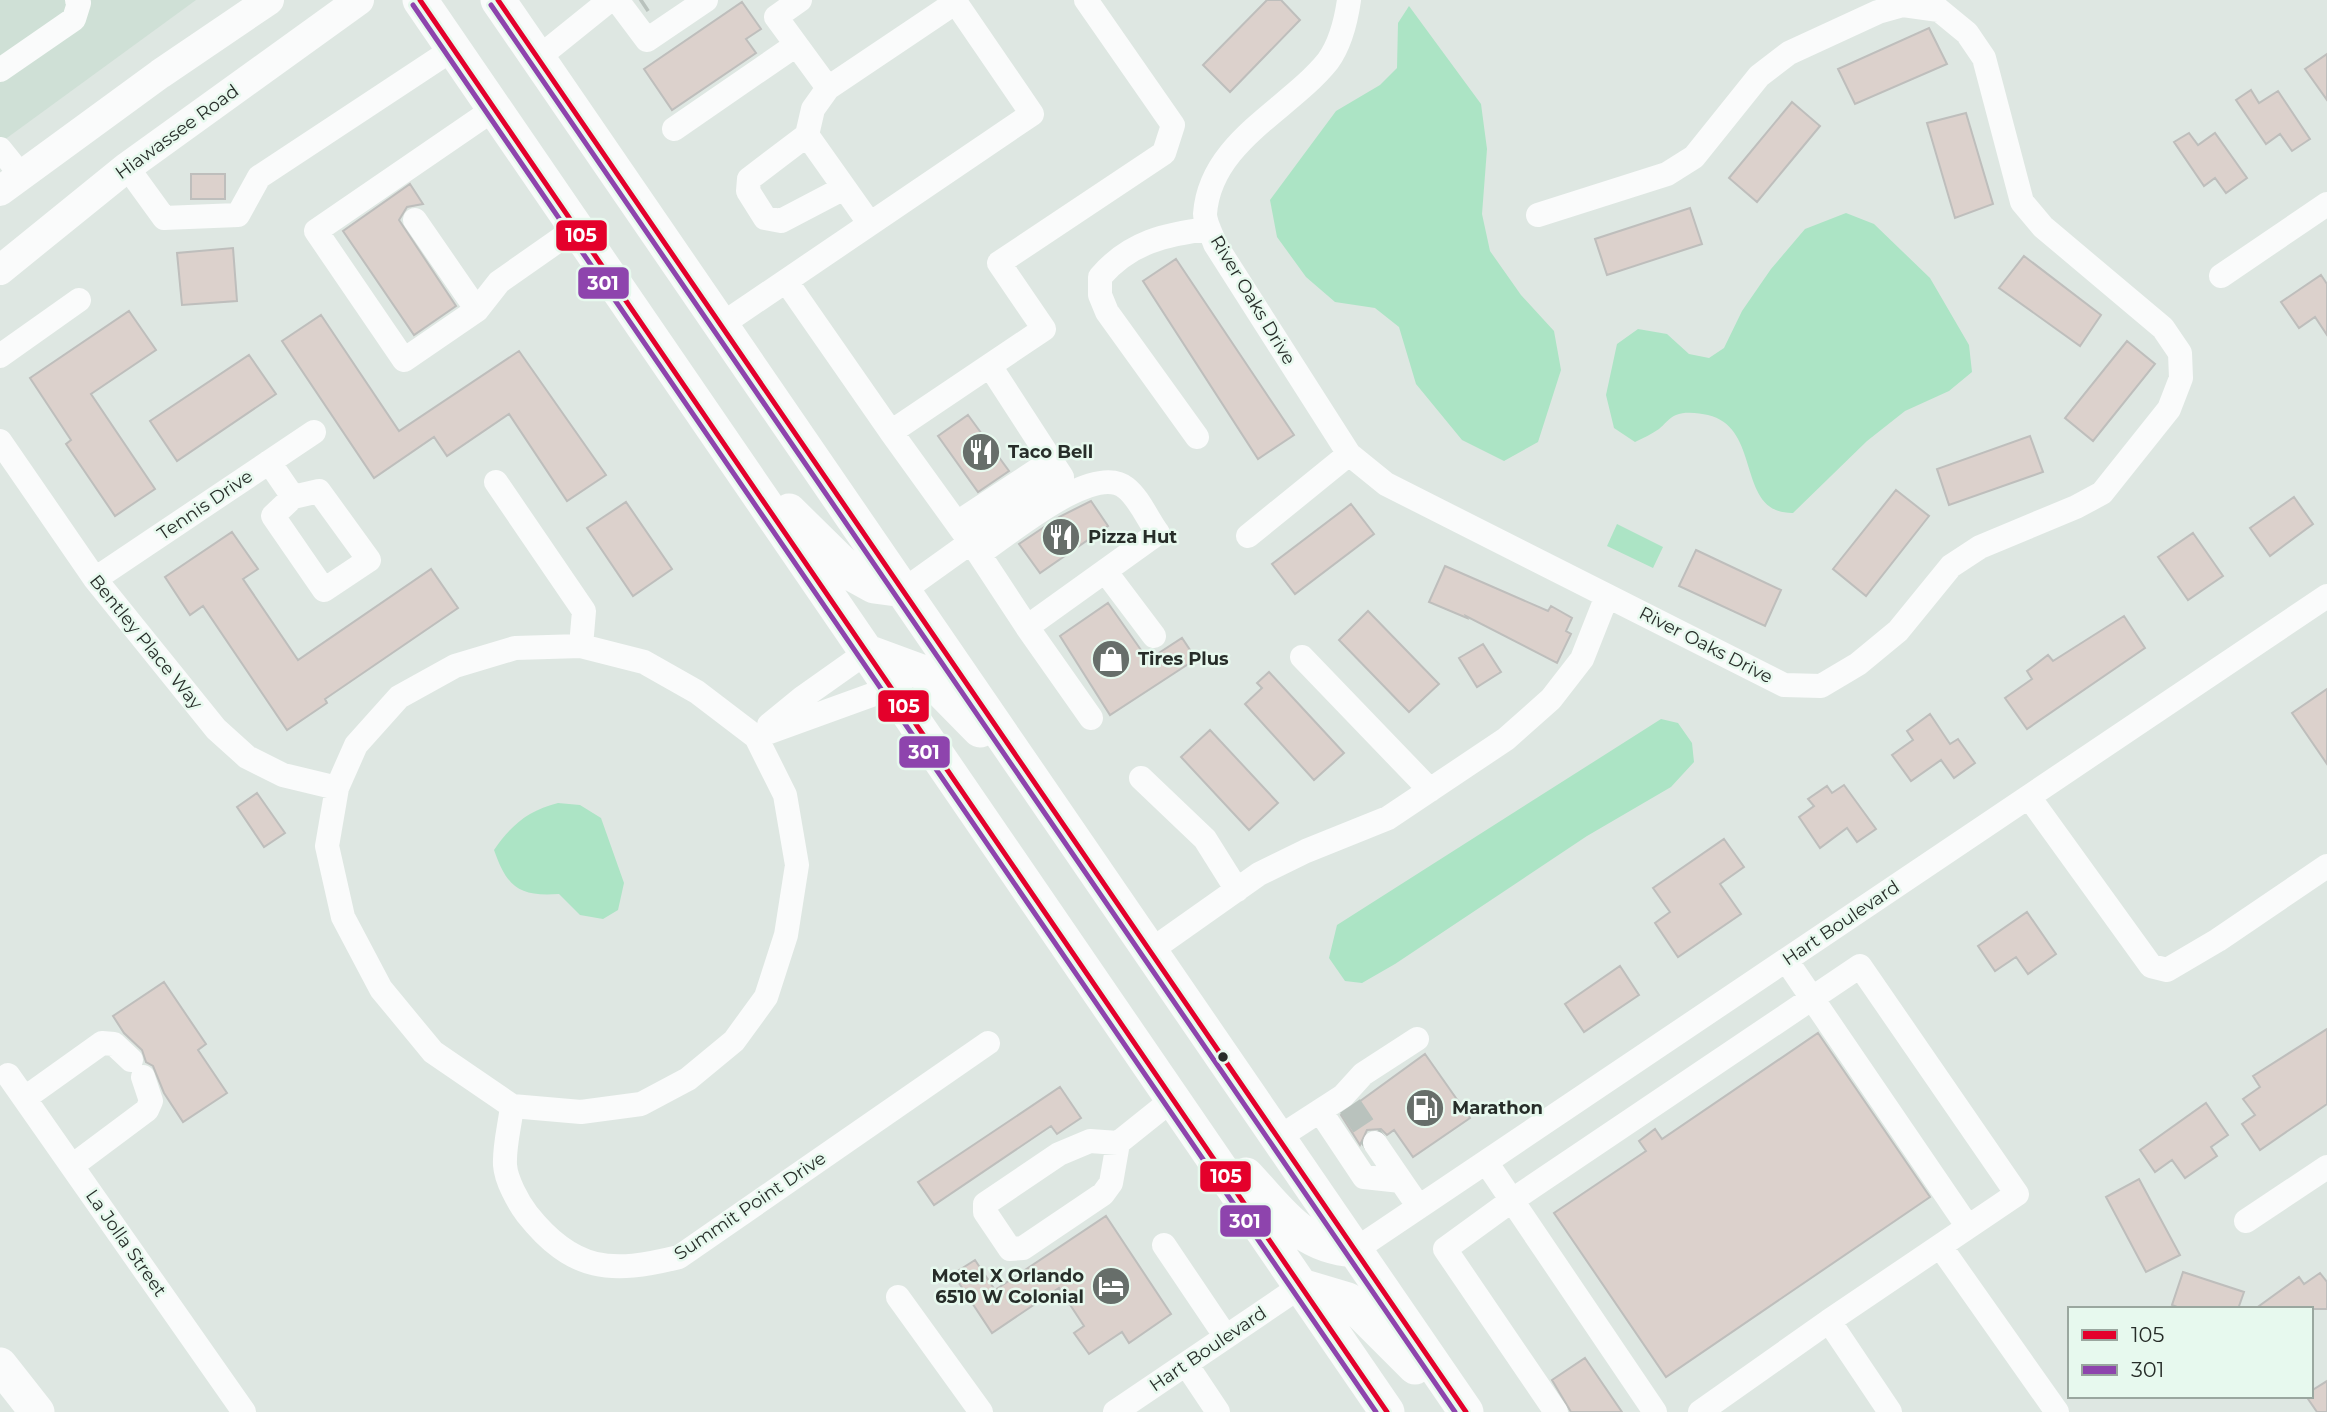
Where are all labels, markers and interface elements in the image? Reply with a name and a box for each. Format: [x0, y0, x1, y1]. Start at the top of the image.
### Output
street label: Hiawassee Road [111, 80, 243, 184]
line badge: 105 [555, 219, 608, 252]
text: 105 [565, 224, 597, 247]
street label: River Oaks Drive [1206, 231, 1300, 369]
line badge: 301 [577, 266, 630, 300]
text: 301 [586, 272, 619, 295]
restaurant icon: Taco Bell [960, 431, 1002, 473]
place label: Taco Bell [1008, 441, 1093, 463]
street label: Tennis Drive [153, 465, 257, 545]
restaurant icon: Pizza Hut [1040, 516, 1082, 558]
place label: Pizza Hut [1088, 526, 1177, 548]
street label: Bentley Place Way [85, 570, 207, 714]
street label: River Oaks Drive [1636, 602, 1777, 688]
shop icon: Tires Plus [1090, 638, 1132, 680]
place label: Tires Plus [1138, 648, 1229, 670]
line badge: 105 [877, 689, 930, 723]
text: 105 [888, 695, 920, 718]
line badge: 301 [898, 735, 951, 769]
text: 301 [907, 741, 940, 764]
street label: Hart Boulevard [1778, 876, 1904, 970]
unlabelled marker [1216, 1050, 1230, 1064]
fuel station icon: Marathon [1404, 1087, 1446, 1129]
place label: Marathon [1452, 1097, 1543, 1119]
street label: Summit Point Drive [670, 1147, 830, 1265]
line badge: 105 [1199, 1160, 1252, 1193]
text: 105 [1210, 1165, 1242, 1188]
street label: La Jolla Street [81, 1185, 171, 1301]
line badge: 301 [1219, 1204, 1272, 1238]
text: 301 [1228, 1210, 1261, 1233]
place label: Motel X Orlando 6510 W Colonial [932, 1265, 1084, 1308]
hotel icon: Motel X Orlando 6510 W Colonial [1090, 1265, 1132, 1307]
street label: Hart Boulevard [1145, 1302, 1271, 1396]
legend [2068, 1307, 2313, 1398]
text: 105 [2131, 1322, 2164, 1347]
text: 301 [2131, 1357, 2164, 1382]

